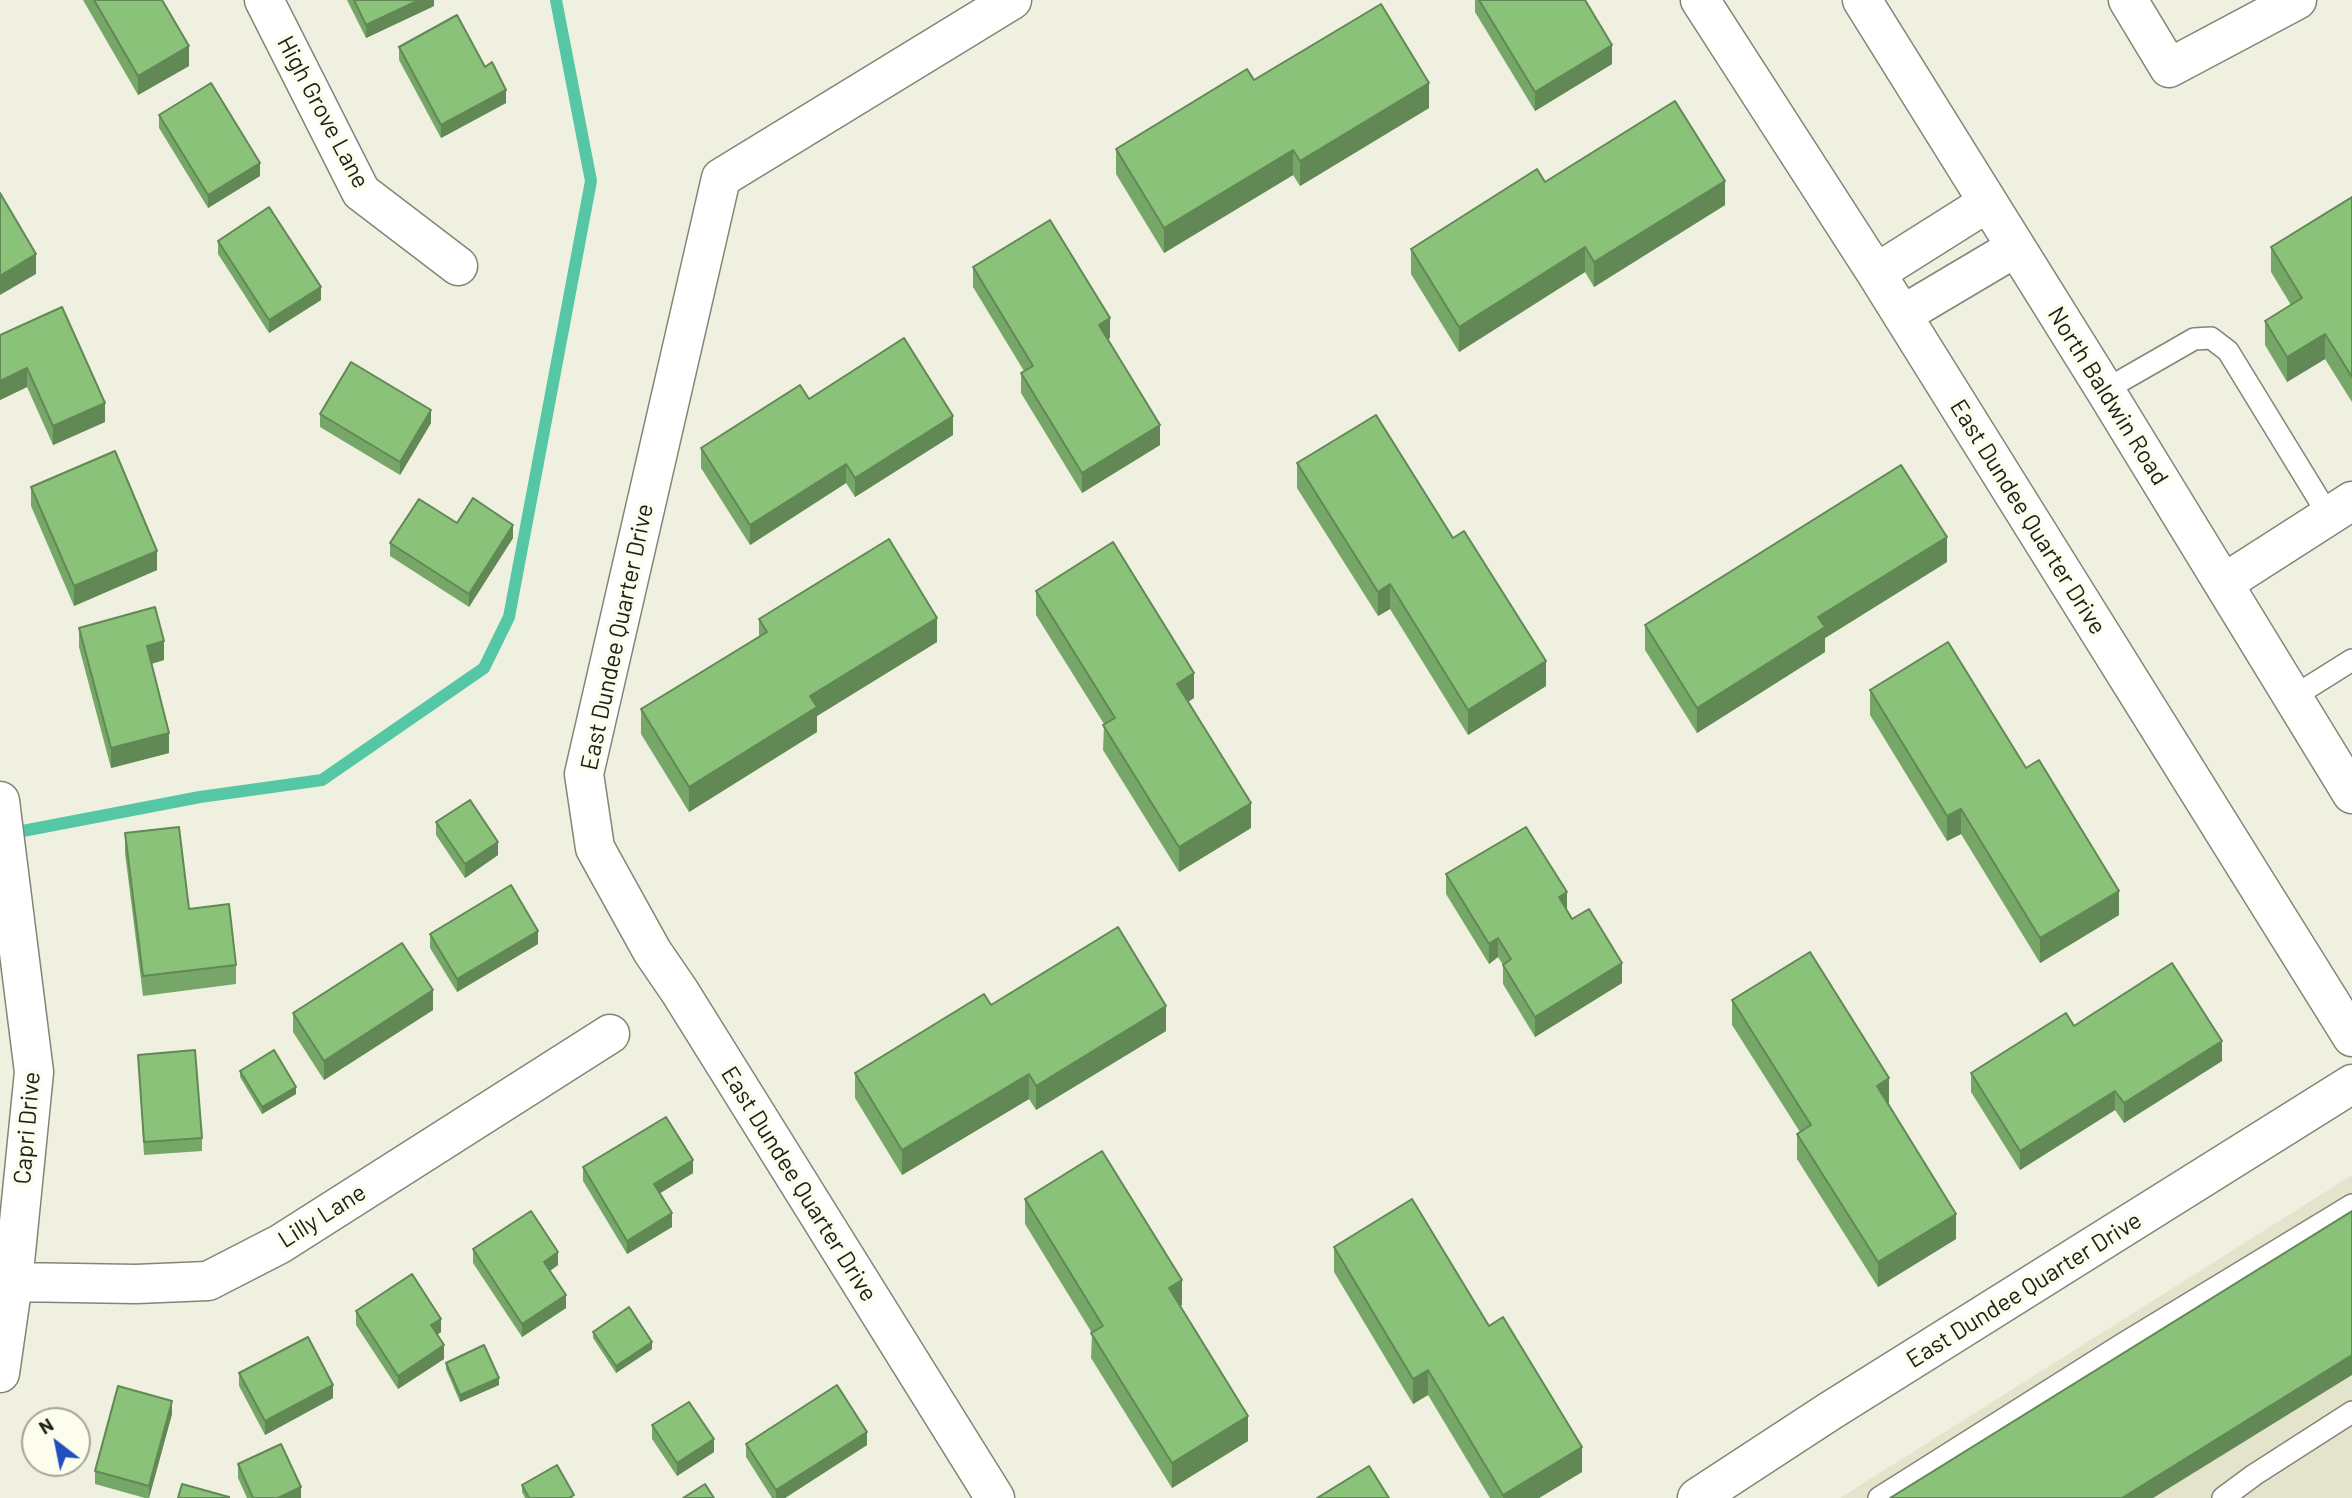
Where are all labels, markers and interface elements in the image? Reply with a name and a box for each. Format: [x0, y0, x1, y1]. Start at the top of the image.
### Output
street label: High Grove Lane [271, 31, 375, 193]
street label: North Baldwin Road [2042, 302, 2174, 490]
street label: East Dundee Quarter Drive [1944, 394, 2112, 640]
street label: East Dundee Quarter Drive [575, 501, 659, 773]
street label: East Dundee Quarter Drive [715, 1061, 883, 1307]
street label: Capri Drive [8, 1070, 46, 1186]
street label: Lilly Lane [273, 1178, 371, 1254]
street label: East Dundee Quarter Drive [1901, 1206, 2147, 1374]
north arrow [21, 1407, 91, 1477]
text: N [34, 1412, 57, 1439]

